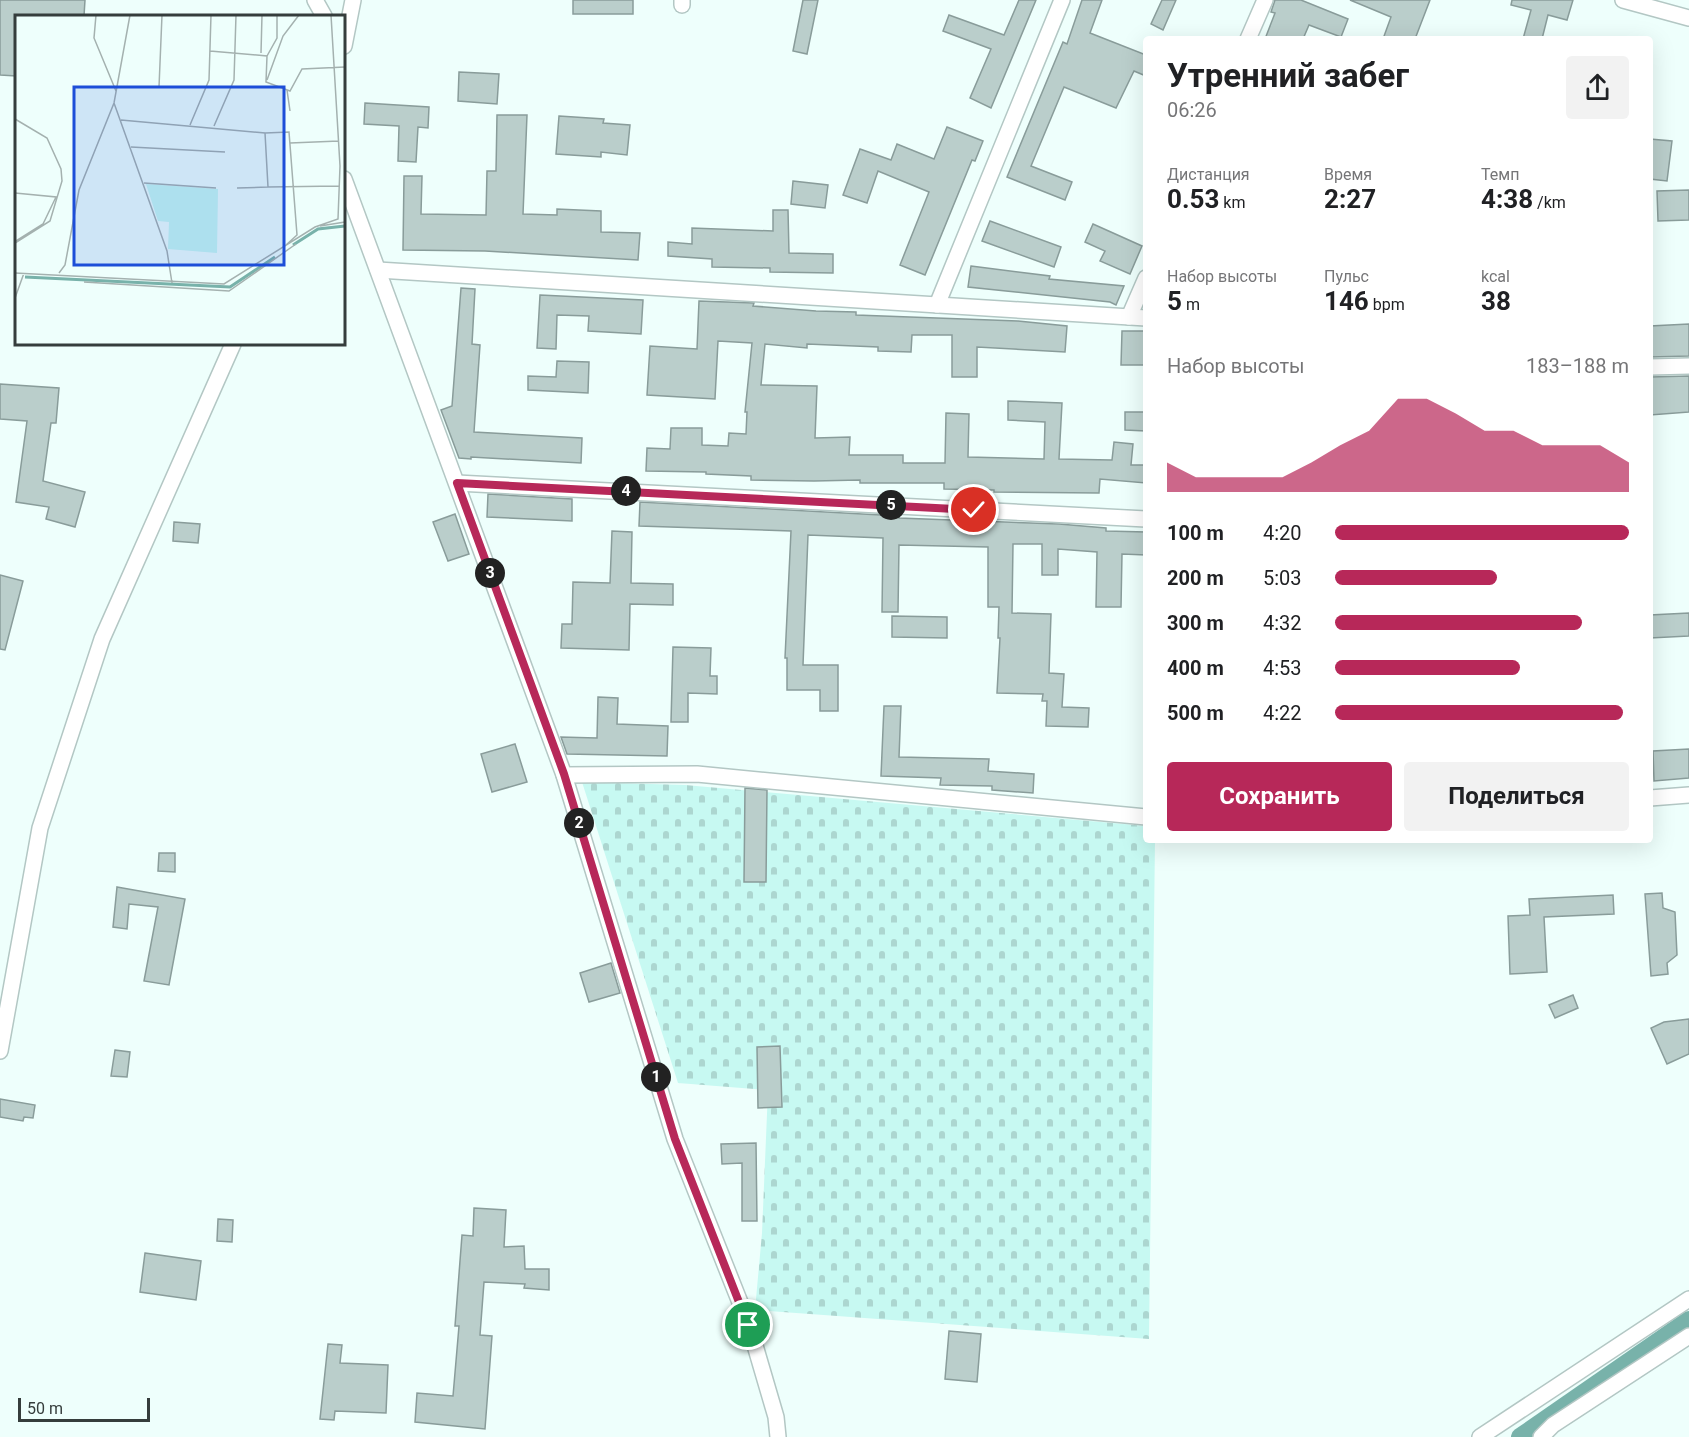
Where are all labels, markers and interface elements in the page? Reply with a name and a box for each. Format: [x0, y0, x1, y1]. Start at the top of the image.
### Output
inset map [15, 15, 345, 345]
text: Утренний забег [1167, 56, 1409, 95]
button: share [1566, 56, 1629, 119]
text: 06:26 [1167, 98, 1217, 122]
text: Дистанция [1167, 165, 1250, 184]
text: Время [1324, 165, 1372, 184]
text: Темп [1481, 165, 1519, 184]
text: 0.53 [1167, 184, 1219, 214]
text: 2:27 [1324, 184, 1376, 214]
text: 4:38 [1481, 184, 1533, 214]
text: km [1219, 193, 1245, 212]
text: /km [1533, 193, 1566, 212]
text: Набор высоты [1167, 267, 1277, 286]
text: Пульс [1324, 267, 1369, 286]
text: kcal [1481, 267, 1510, 286]
text: 5 [1167, 286, 1182, 316]
text: 146 [1324, 286, 1369, 316]
text: 38 [1481, 286, 1511, 316]
text: m [1182, 295, 1200, 314]
text: bpm [1369, 295, 1405, 314]
text: Набор высоты [1167, 354, 1305, 378]
text: 183–188 m [1526, 354, 1629, 378]
pin: 4 [611, 476, 641, 506]
text: 4 [621, 481, 631, 500]
pin [948, 484, 999, 535]
pin: 5 [876, 490, 906, 520]
icon: check [957, 493, 990, 526]
text: 5 [886, 495, 896, 514]
text: 100 m [1167, 521, 1224, 545]
text: 4:20 [1263, 521, 1302, 545]
pin: 3 [475, 558, 505, 588]
text: 3 [485, 563, 495, 582]
text: 200 m [1167, 566, 1224, 590]
text: 5:03 [1263, 566, 1302, 590]
text: 300 m [1167, 611, 1224, 635]
text: 4:32 [1263, 611, 1302, 635]
text: 400 m [1167, 656, 1224, 680]
text: 4:53 [1263, 656, 1302, 680]
text: 500 m [1167, 701, 1224, 725]
text: 4:22 [1263, 701, 1302, 725]
button: Сохранить [1167, 762, 1392, 831]
button: Поделиться [1404, 762, 1629, 831]
pin: 2 [564, 808, 594, 838]
text: 2 [574, 813, 584, 832]
pin: 1 [641, 1062, 671, 1092]
text: 1 [651, 1067, 661, 1086]
pin [722, 1299, 773, 1350]
icon: arrive [731, 1308, 764, 1341]
scale bar [18, 1395, 150, 1422]
text: 50 m [27, 1399, 63, 1418]

